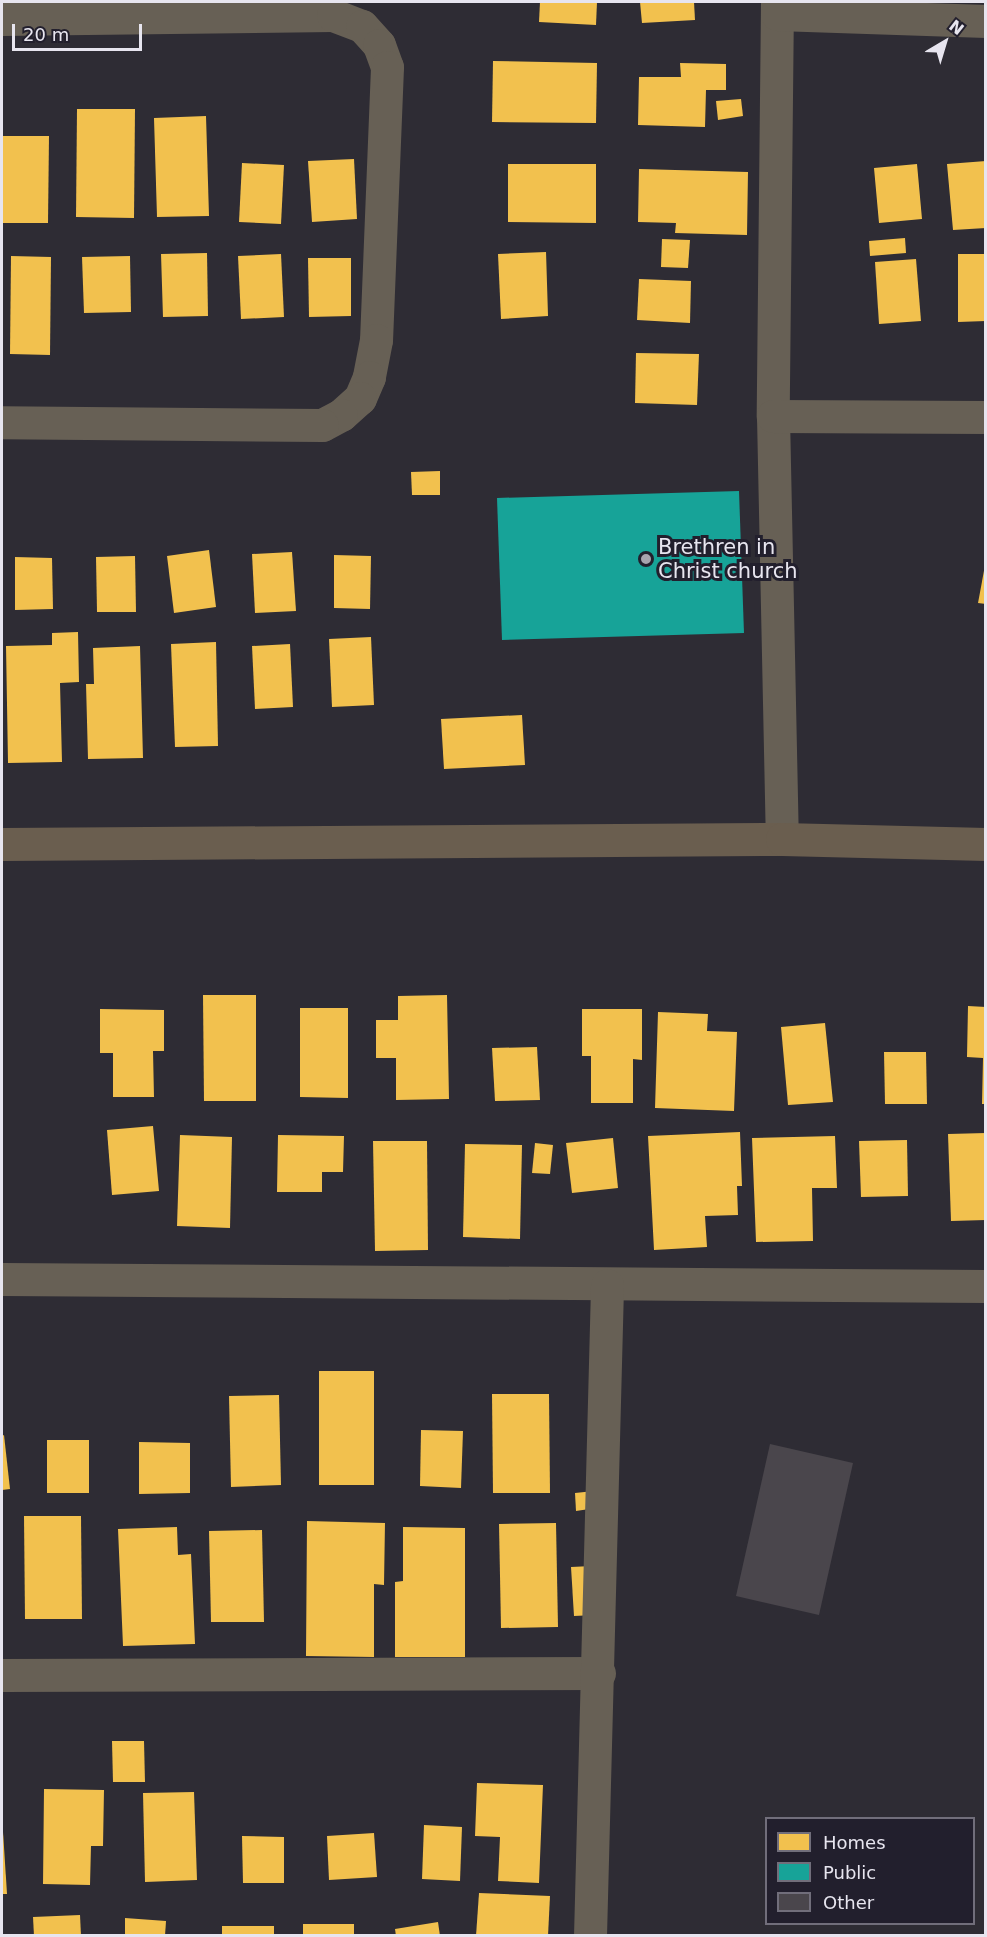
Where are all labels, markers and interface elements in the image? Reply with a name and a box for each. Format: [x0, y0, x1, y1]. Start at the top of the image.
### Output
scale bar [15, 12, 146, 50]
north arrow [915, 12, 975, 72]
text: N [945, 16, 968, 39]
text: 20 m [23, 24, 69, 45]
place label: Brethren in Christ church [658, 534, 797, 584]
marker: Brethren in Christ church [639, 552, 653, 566]
legend [765, 1817, 975, 1925]
text: Homes [823, 1832, 886, 1853]
text: Public [823, 1862, 876, 1883]
text: Other [823, 1892, 874, 1913]

